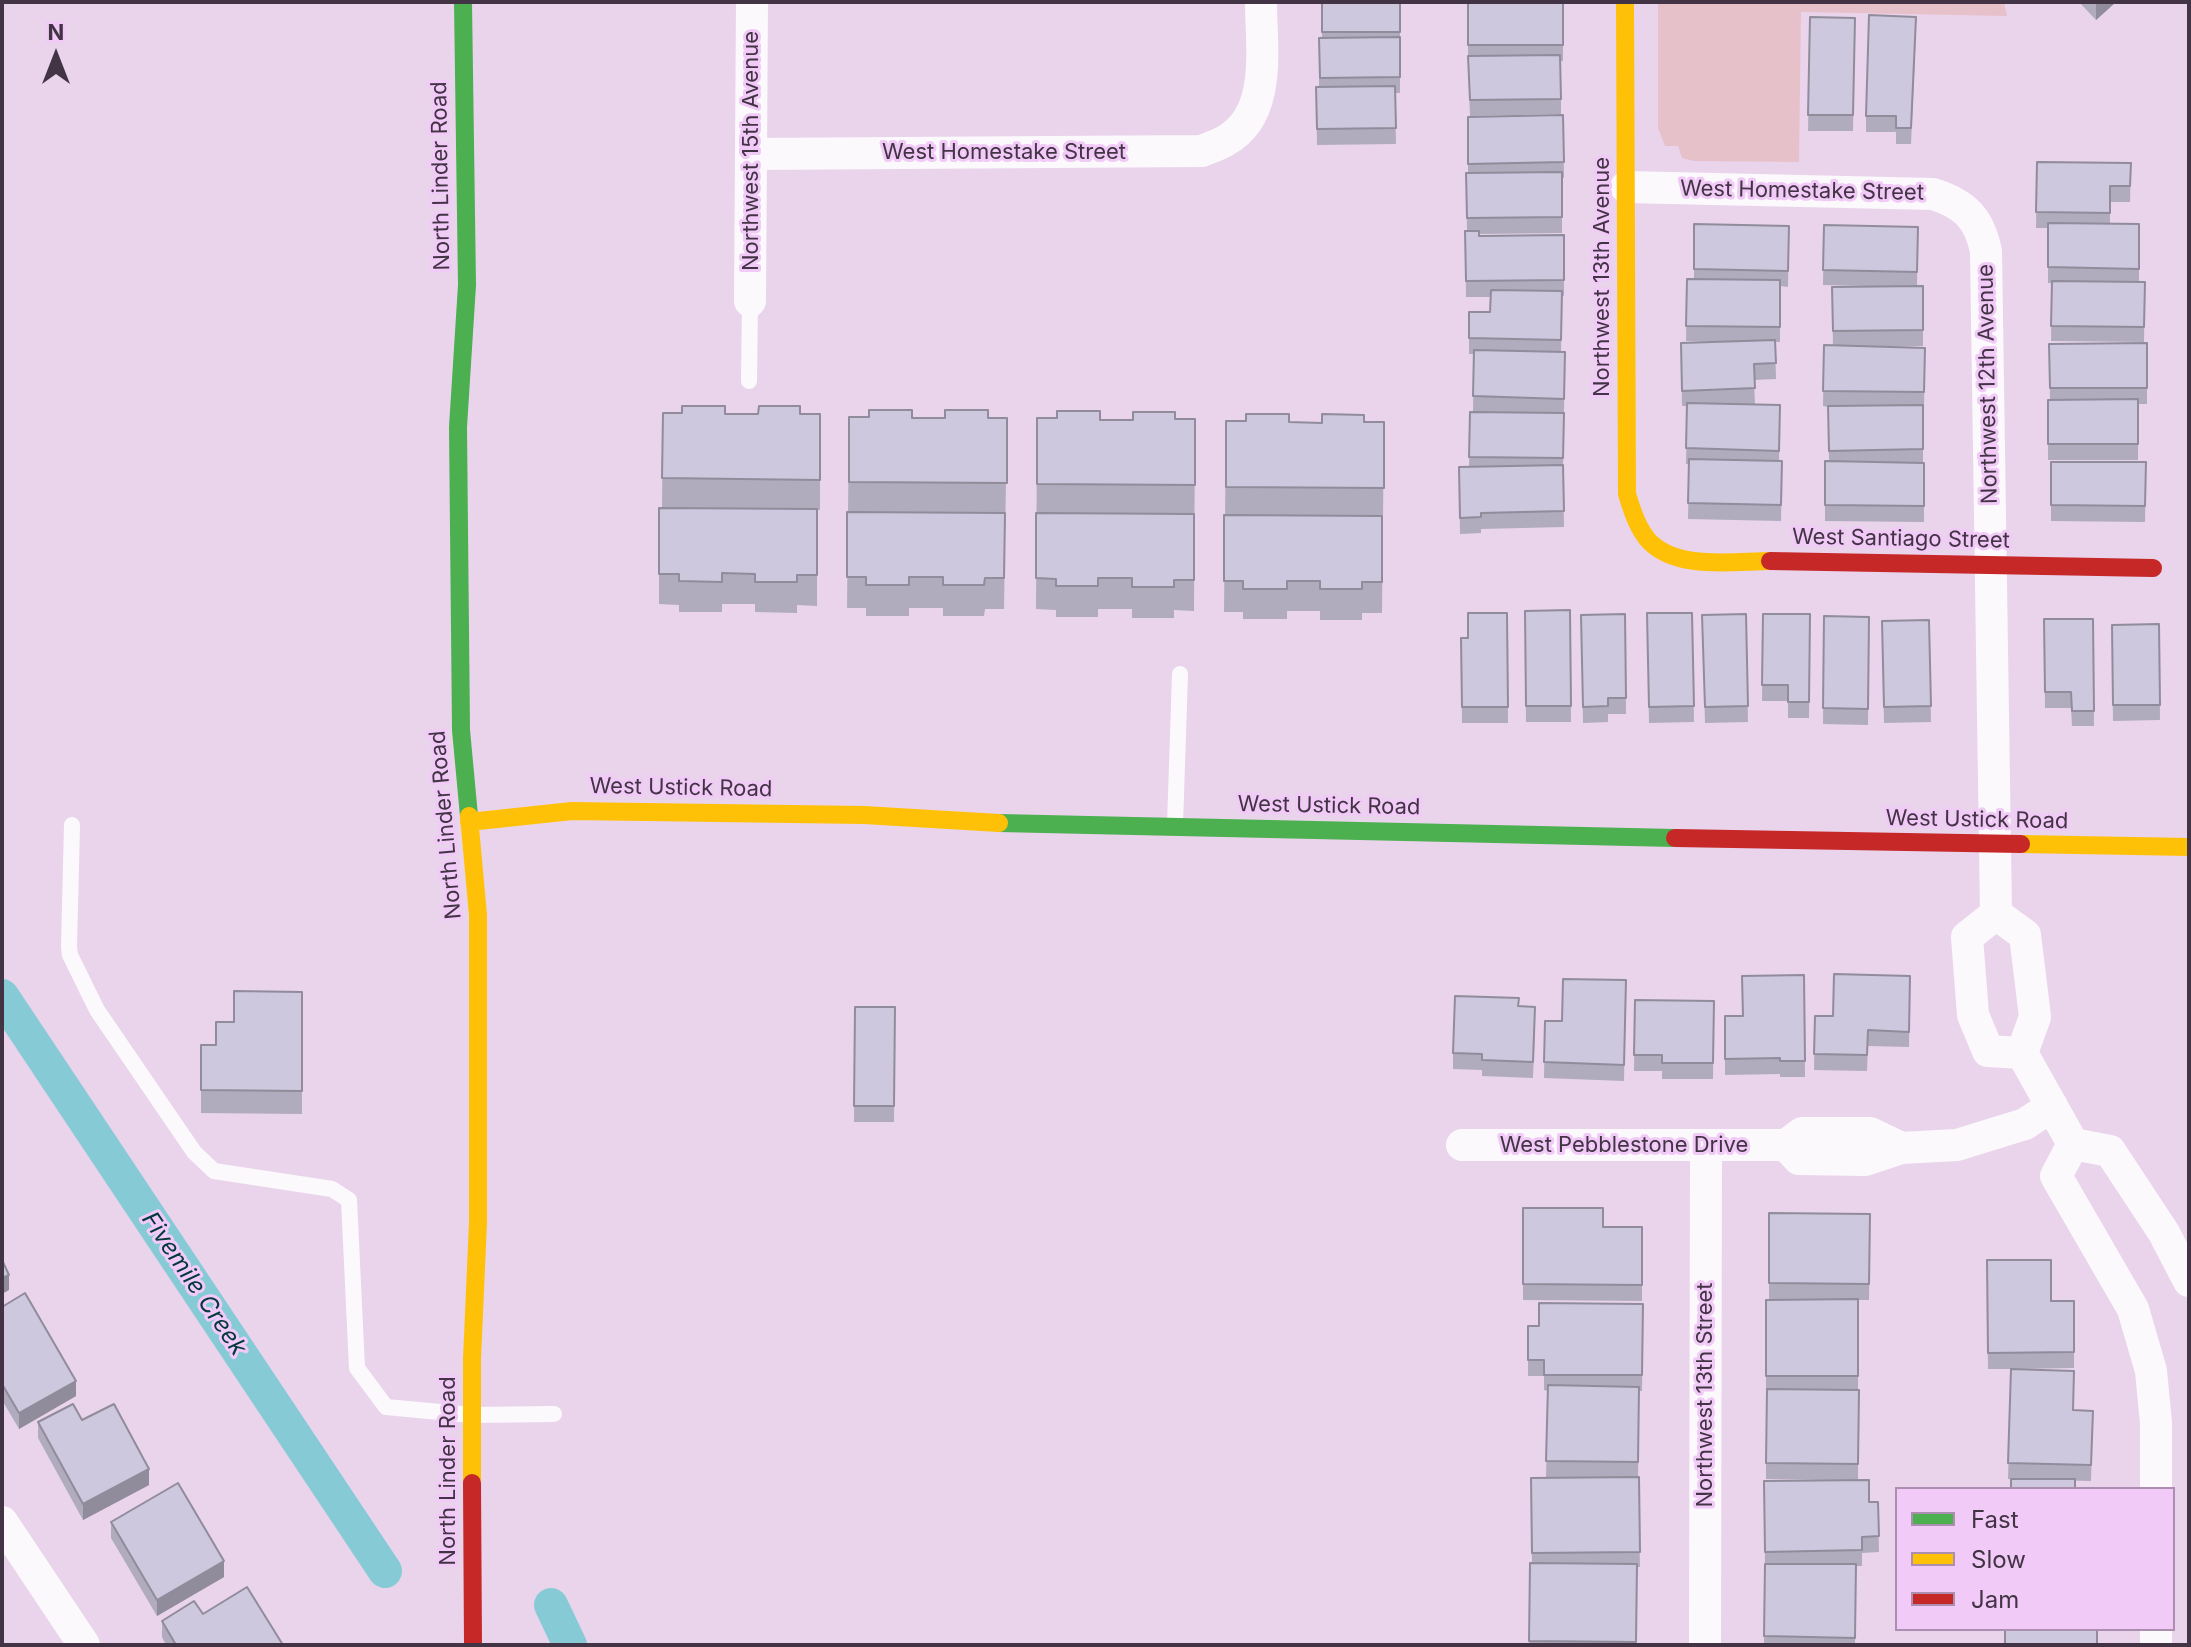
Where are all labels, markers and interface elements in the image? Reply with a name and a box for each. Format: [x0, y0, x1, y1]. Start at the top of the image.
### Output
north arrow [16, 16, 96, 96]
text: N [48, 19, 64, 45]
street label: Northwest 15th Avenue [738, 31, 764, 271]
street label: North Linder Road [426, 81, 456, 271]
street label: West Homestake Street [882, 139, 1126, 165]
street label: Northwest 13th Avenue [1589, 157, 1615, 397]
street label: West Homestake Street [1680, 176, 1924, 206]
street label: Northwest 12th Avenue [1973, 264, 2003, 504]
street label: West Santiago Street [1792, 524, 2010, 554]
street label: North Linder Road [425, 730, 467, 920]
street label: West Ustick Road [589, 773, 773, 803]
street label: West Ustick Road [1237, 791, 1421, 821]
street label: West Ustick Road [1885, 805, 2069, 835]
street label: West Pebblestone Drive [1500, 1132, 1748, 1158]
water label: Fivemile Creek [135, 1207, 253, 1361]
street label: Northwest 13th Street [1692, 1282, 1718, 1508]
street label: North Linder Road [435, 1376, 461, 1566]
legend [1895, 1487, 2175, 1631]
text: Fast [1971, 1505, 2019, 1534]
text: Slow [1971, 1545, 2026, 1574]
text: Jam [1971, 1585, 2019, 1614]

